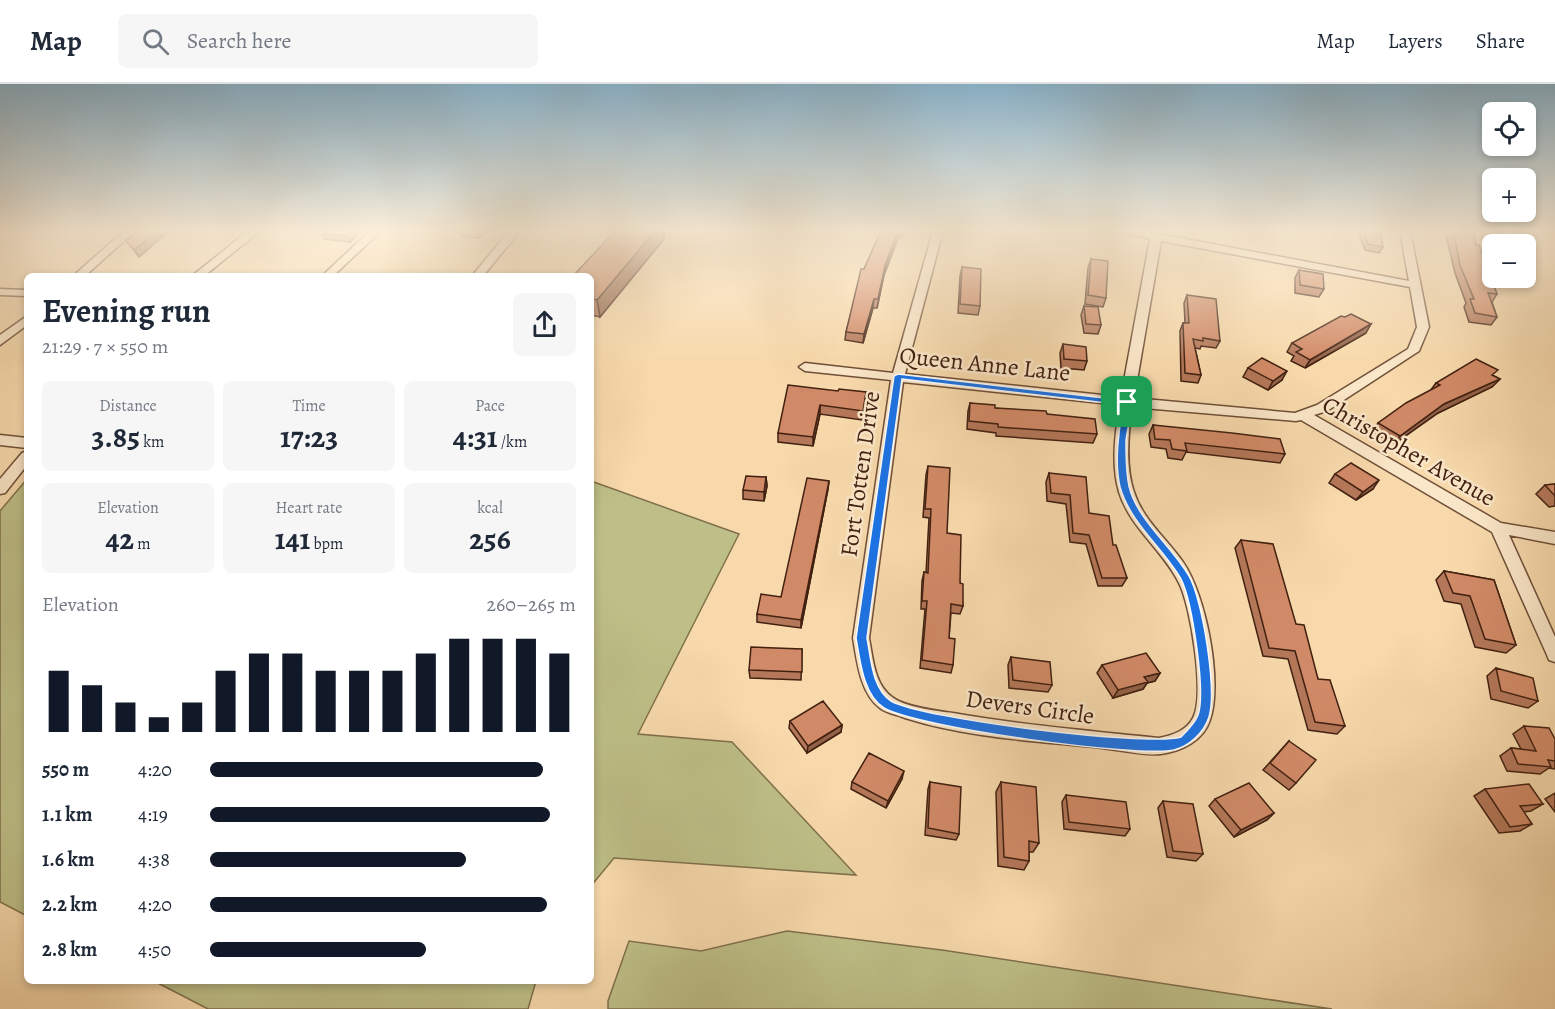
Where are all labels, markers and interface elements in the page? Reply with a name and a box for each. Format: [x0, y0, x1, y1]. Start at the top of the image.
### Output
search box [118, 14, 538, 68]
text: Map [30, 22, 82, 60]
icon: search [139, 25, 172, 58]
text: Search here [187, 26, 291, 56]
text: Map [1316, 27, 1355, 55]
text: Layers [1388, 27, 1443, 55]
text: Share [1476, 27, 1525, 55]
map controls [1482, 102, 1536, 288]
button: locate [1482, 102, 1536, 156]
button: + [1482, 168, 1536, 222]
button: − [1482, 234, 1536, 288]
text: Evening run [42, 288, 211, 333]
button: share [513, 293, 576, 356]
text: 21:29 · 7 × 550 m [42, 333, 168, 360]
street label: Queen Anne Lane [898, 339, 1072, 389]
pin [1101, 376, 1152, 427]
icon: arrive [1110, 385, 1143, 418]
street label: Christopher Avenue [1317, 388, 1501, 514]
street label: Fort Totten Drive [833, 389, 887, 559]
text: Distance [99, 395, 157, 417]
text: Time [292, 395, 326, 417]
text: Pace [475, 395, 505, 417]
text: 3.85 [92, 417, 140, 457]
text: 17:23 [280, 417, 338, 457]
text: 4:31 [453, 417, 498, 457]
text: km [140, 431, 164, 453]
text: /km [498, 431, 527, 453]
text: Elevation [97, 497, 159, 519]
text: Heart rate [276, 497, 342, 519]
text: kcal [477, 497, 503, 519]
text: 42 [105, 519, 134, 559]
text: 141 [275, 519, 310, 559]
text: 256 [469, 519, 511, 559]
text: m [134, 533, 151, 555]
text: bpm [310, 533, 343, 555]
text: Elevation [42, 591, 119, 618]
text: 260–265 m [487, 591, 576, 618]
street label: Devers Circle [964, 682, 1096, 732]
text: 550 m [42, 756, 89, 783]
text: 4:20 [138, 756, 172, 783]
text: 1.1 km [42, 801, 92, 828]
text: 4:19 [138, 801, 168, 828]
text: 1.6 km [42, 846, 95, 873]
text: 4:38 [138, 846, 170, 873]
text: 2.2 km [42, 891, 97, 918]
text: 4:20 [138, 891, 172, 918]
text: 2.8 km [42, 936, 97, 963]
text: 4:50 [138, 936, 171, 963]

